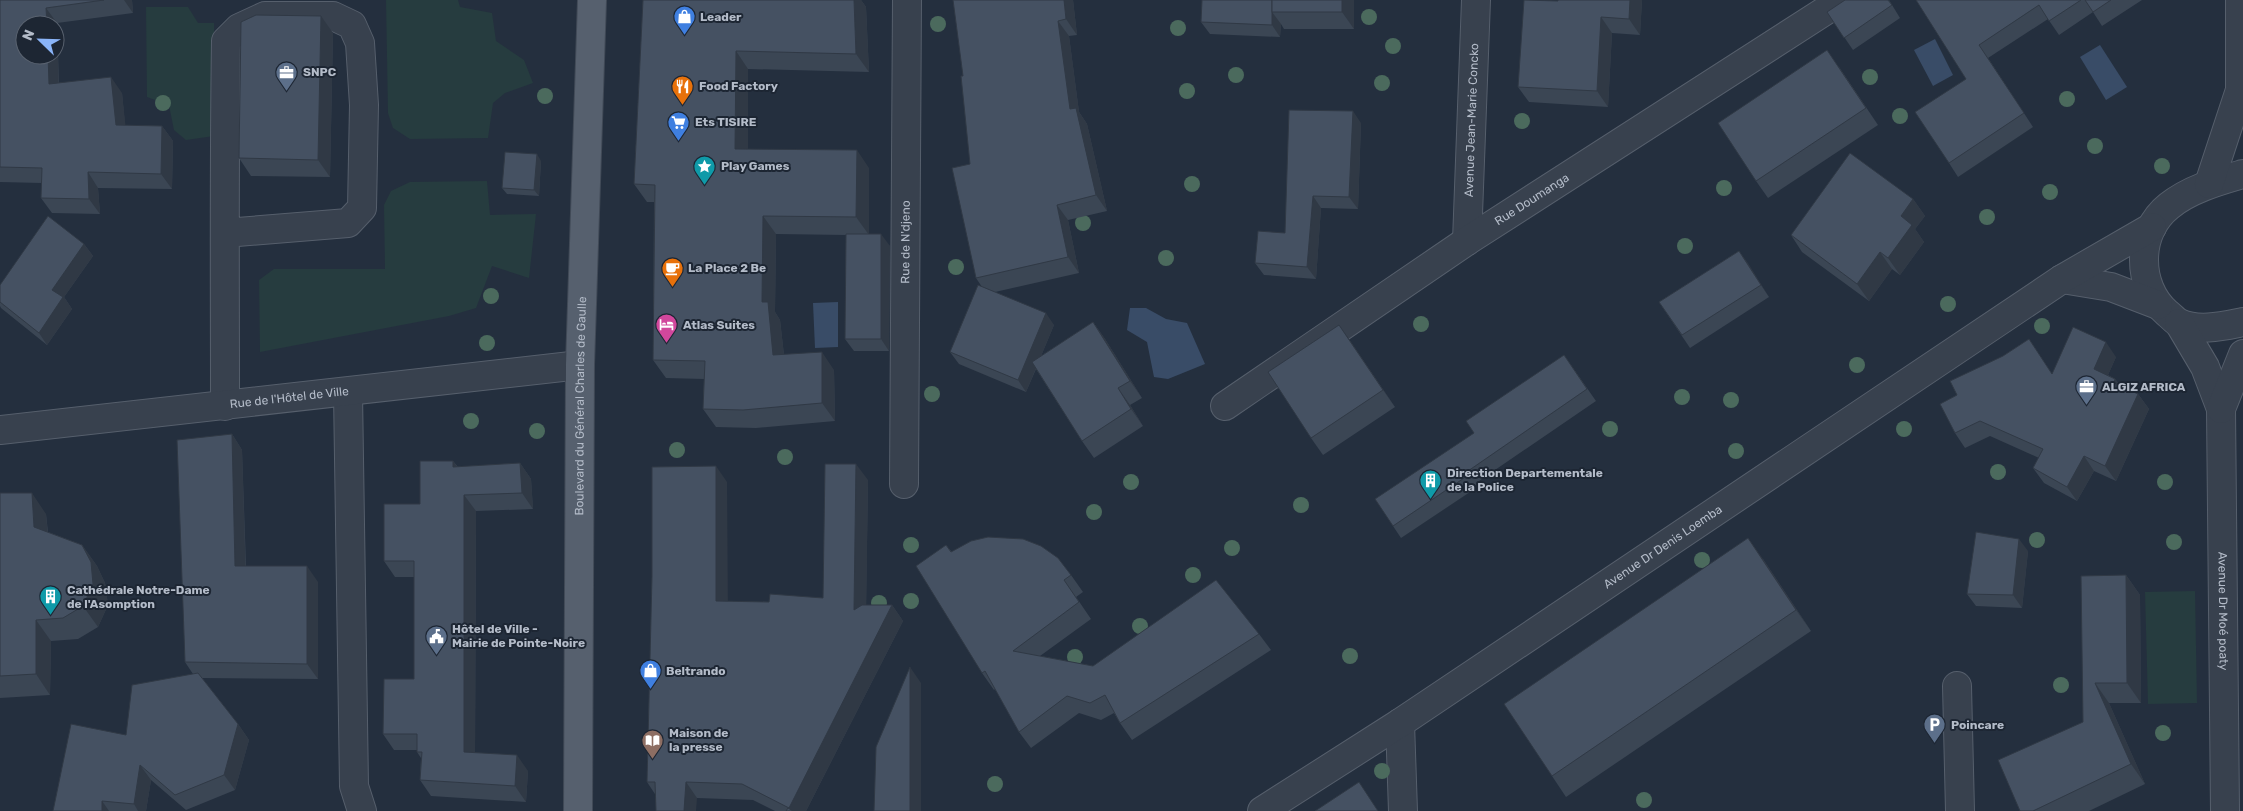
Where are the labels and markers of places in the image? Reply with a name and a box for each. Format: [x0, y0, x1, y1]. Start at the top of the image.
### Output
shop icon: Leader [672, 5, 696, 36]
place label: Leader [700, 10, 742, 24]
office icon: SNPC [275, 60, 299, 91]
place label: SNPC [303, 65, 337, 79]
restaurant icon: Food Factory [671, 74, 695, 105]
place label: Food Factory [699, 79, 778, 93]
supermarket icon: Ets TISIRE [667, 110, 691, 141]
place label: Ets TISIRE [695, 115, 757, 129]
place icon: Play Games [693, 154, 717, 185]
place label: Play Games [721, 159, 790, 173]
cafe icon: La Place 2 Be [660, 256, 684, 287]
place label: La Place 2 Be [688, 261, 766, 275]
hotel icon: Atlas Suites [655, 313, 679, 344]
place label: Atlas Suites [683, 318, 755, 332]
office icon: ALGIZ AFRICA [2074, 375, 2098, 406]
place label: ALGIZ AFRICA [2102, 380, 2186, 394]
place label: Direction Departementale de la Police [1447, 466, 1603, 494]
building icon: Direction Departementale de la Police [1419, 468, 1443, 499]
place label: Cathédrale Notre-Dame de l'Asomption [67, 583, 210, 611]
building icon: Cathédrale Notre-Dame de l'Asomption [39, 585, 63, 616]
place label: Hôtel de Ville - Mairie de Pointe-Noire [452, 622, 585, 650]
public building icon: Hôtel de Ville - Mairie de Pointe-Noire [424, 624, 448, 655]
shop icon: Beltrando [638, 659, 662, 690]
place label: Beltrando [666, 664, 726, 678]
parking icon: Poincare [1923, 713, 1947, 744]
place label: Poincare [1951, 718, 2004, 732]
place label: Maison de la presse [669, 726, 728, 754]
library icon: Maison de la presse [641, 728, 665, 759]

